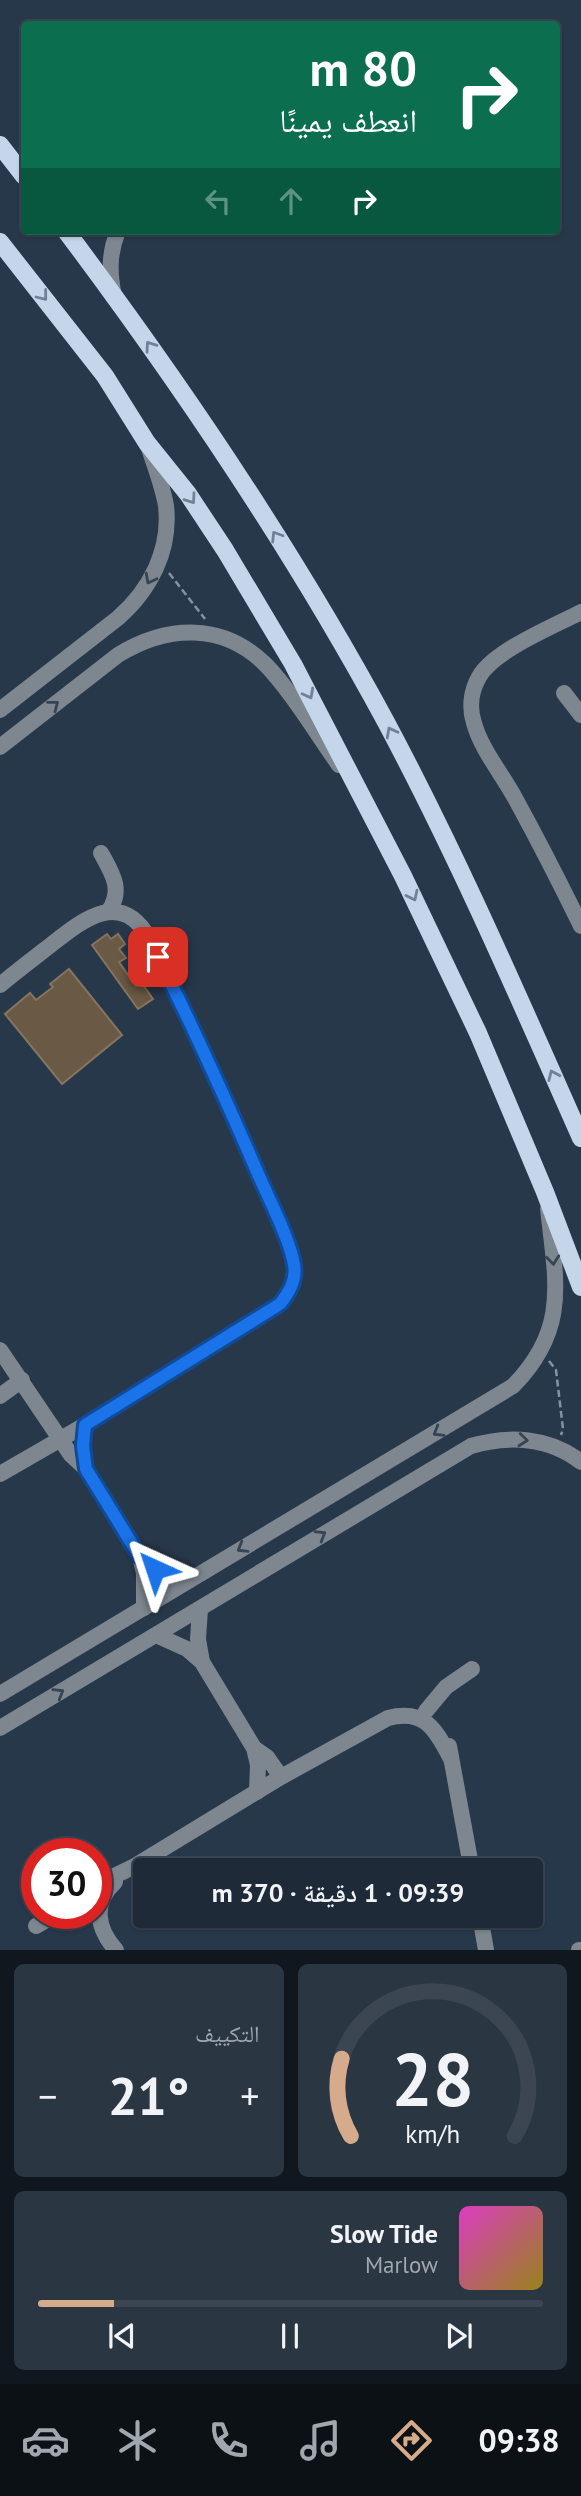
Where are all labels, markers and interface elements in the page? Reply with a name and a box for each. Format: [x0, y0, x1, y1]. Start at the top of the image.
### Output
text: 80 m [310, 36, 417, 100]
icon: right [441, 49, 532, 140]
text: انعطف يمينًا [279, 99, 417, 141]
icon: left [199, 182, 237, 220]
icon: ahead [272, 182, 310, 220]
icon: right [345, 182, 383, 220]
one-way arrow [34, 288, 47, 300]
one-way arrow [146, 341, 158, 354]
one-way arrow [183, 491, 195, 504]
one-way arrow [271, 530, 284, 543]
one-way arrow [145, 572, 159, 584]
one-way arrow [300, 687, 314, 699]
one-way arrow [46, 701, 58, 714]
one-way arrow [386, 727, 399, 739]
one-way arrow [405, 889, 419, 901]
pin [128, 927, 188, 987]
icon: arrive [139, 938, 177, 976]
one-way arrow [547, 1070, 561, 1083]
one-way arrow [546, 1254, 561, 1265]
one-way arrow [432, 1424, 445, 1437]
one-way arrow [517, 1432, 529, 1447]
one-way arrow [313, 1531, 326, 1544]
position arrow [118, 1532, 192, 1606]
one-way arrow [237, 1540, 249, 1553]
one-way arrow [51, 1689, 64, 1702]
speed limit sign: 30 [21, 1838, 112, 1929]
text: 09:39 · 1 دقيقة · 370 m [212, 1876, 464, 1909]
text: التكييف [195, 2019, 260, 2048]
text: 28 [391, 2033, 474, 2127]
text: 21° [108, 2062, 190, 2129]
text: − [38, 2071, 57, 2120]
text: + [240, 2071, 259, 2120]
text: km/h [405, 2118, 460, 2150]
text: Slow Tide [330, 2217, 438, 2250]
text: Marlow [365, 2250, 438, 2279]
icon: previous [103, 2317, 141, 2355]
icon: pause [271, 2317, 309, 2355]
icon: next [440, 2317, 478, 2355]
icon: car [21, 2416, 70, 2465]
icon: climate [113, 2416, 162, 2465]
icon: phone [204, 2416, 253, 2465]
icon: music [296, 2416, 345, 2465]
icon: directions [387, 2416, 436, 2465]
text: 09:38 [479, 2419, 560, 2461]

